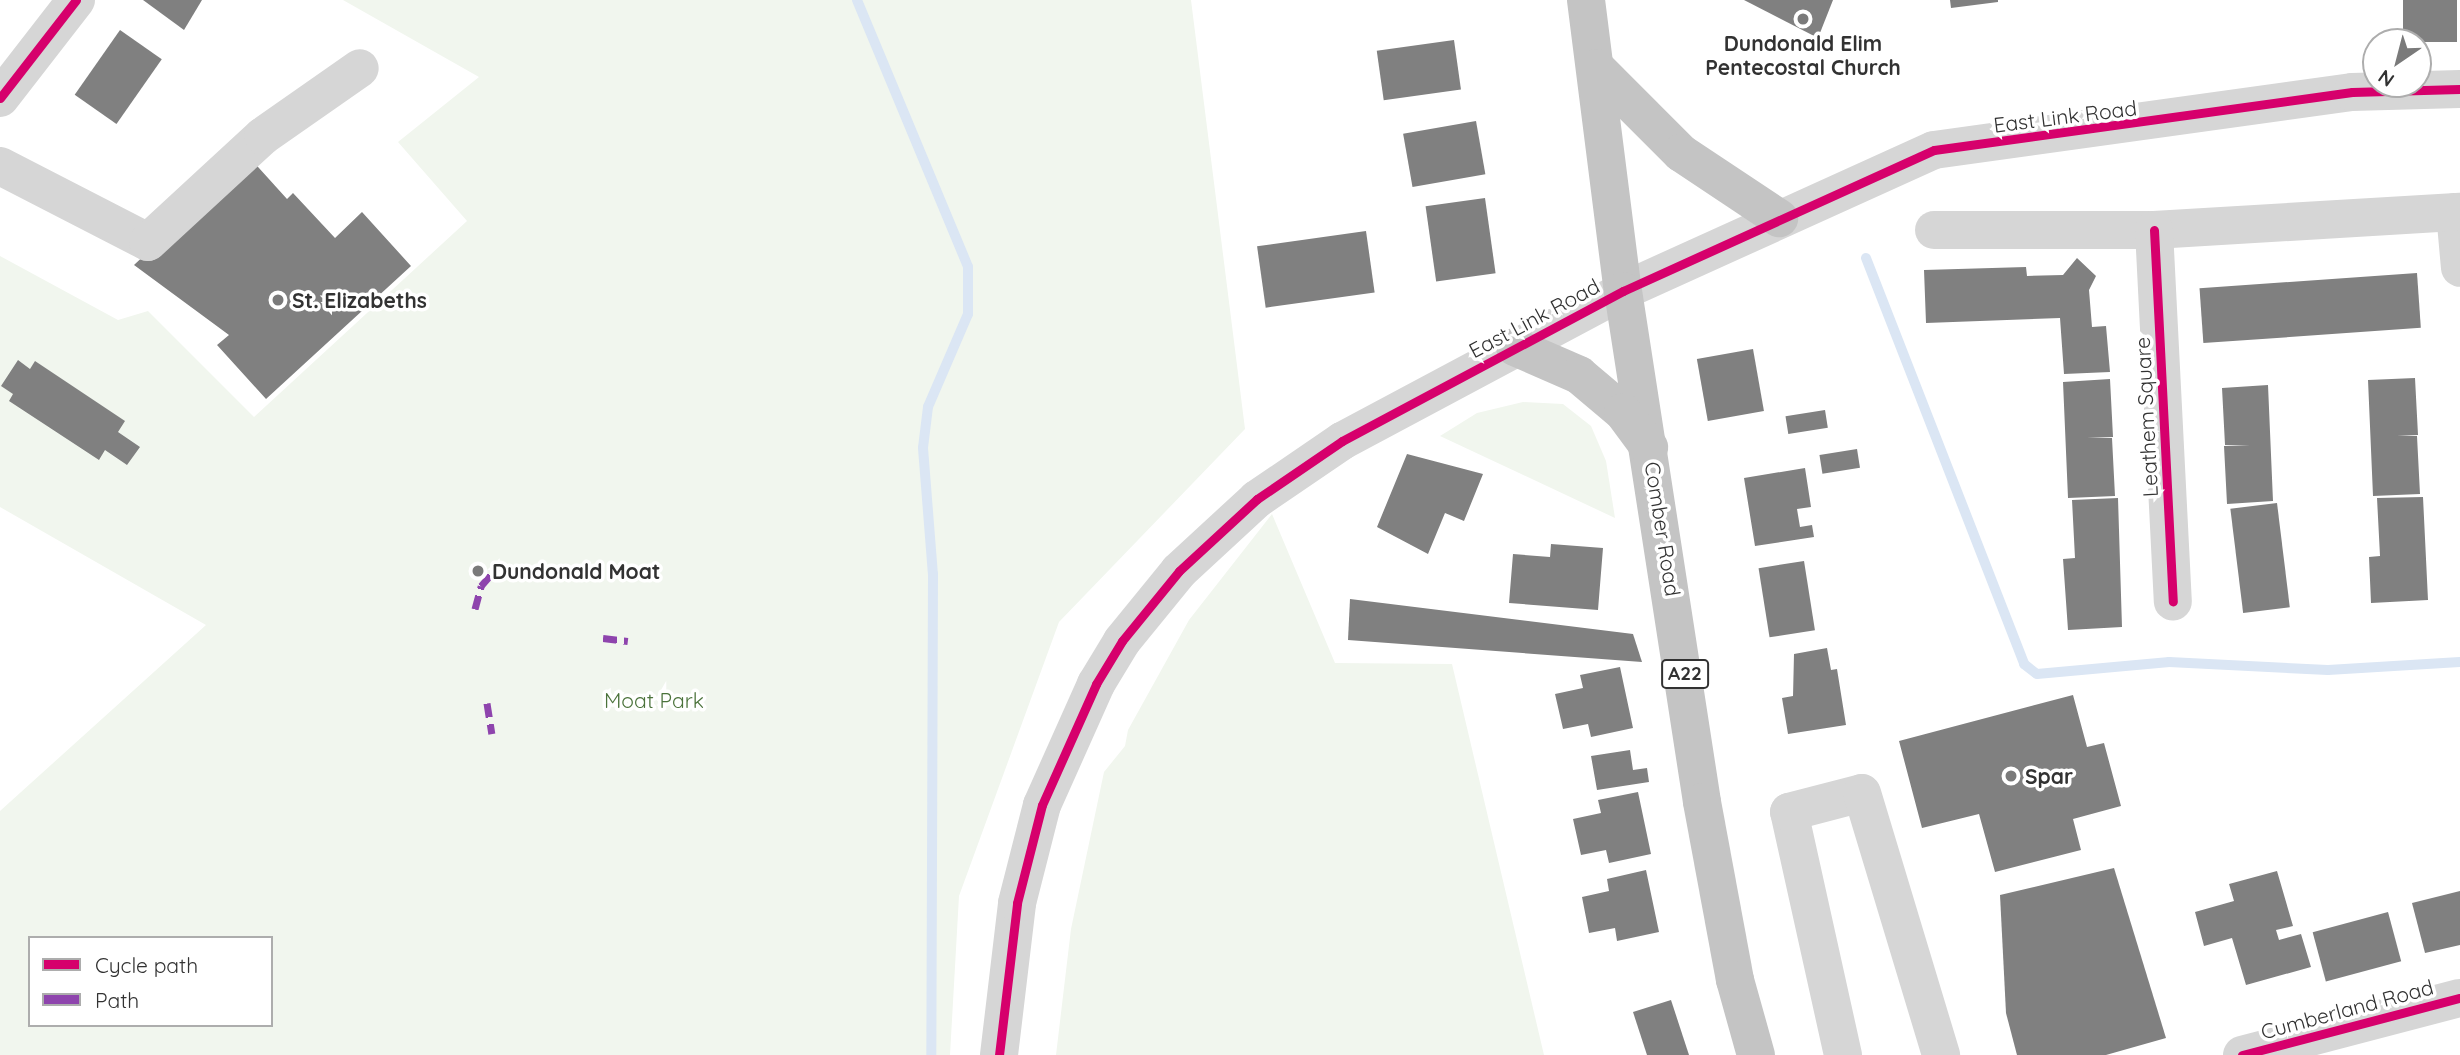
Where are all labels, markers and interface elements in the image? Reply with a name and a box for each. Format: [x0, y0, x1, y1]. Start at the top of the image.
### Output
marker: Dundonald Elim Pentecostal Church [1795, 11, 1811, 27]
north arrow [2362, 28, 2432, 98]
place label: Dundonald Elim Pentecostal Church [1705, 30, 1901, 80]
text: N [2373, 65, 2399, 92]
street label: East Link Road [1992, 95, 2138, 137]
street label: East Link Road [1464, 273, 1604, 363]
place label: St. Elizabeths [292, 287, 427, 313]
marker: St. Elizabeths [270, 292, 286, 308]
street label: Leathem Square [2129, 336, 2163, 498]
street label: Comber Road [1640, 460, 1686, 598]
place label: Dundonald Moat [492, 558, 660, 584]
marker: Dundonald Moat [470, 563, 486, 579]
road number: A22 [1660, 659, 1710, 690]
park label: Moat Park [604, 687, 704, 713]
place label: Spar [2025, 763, 2073, 789]
marker: Spar [2003, 768, 2019, 784]
legend [28, 936, 273, 1027]
text: Cycle path [95, 952, 198, 978]
street label: Cumberland Road [2258, 974, 2436, 1044]
text: Path [95, 987, 139, 1013]

